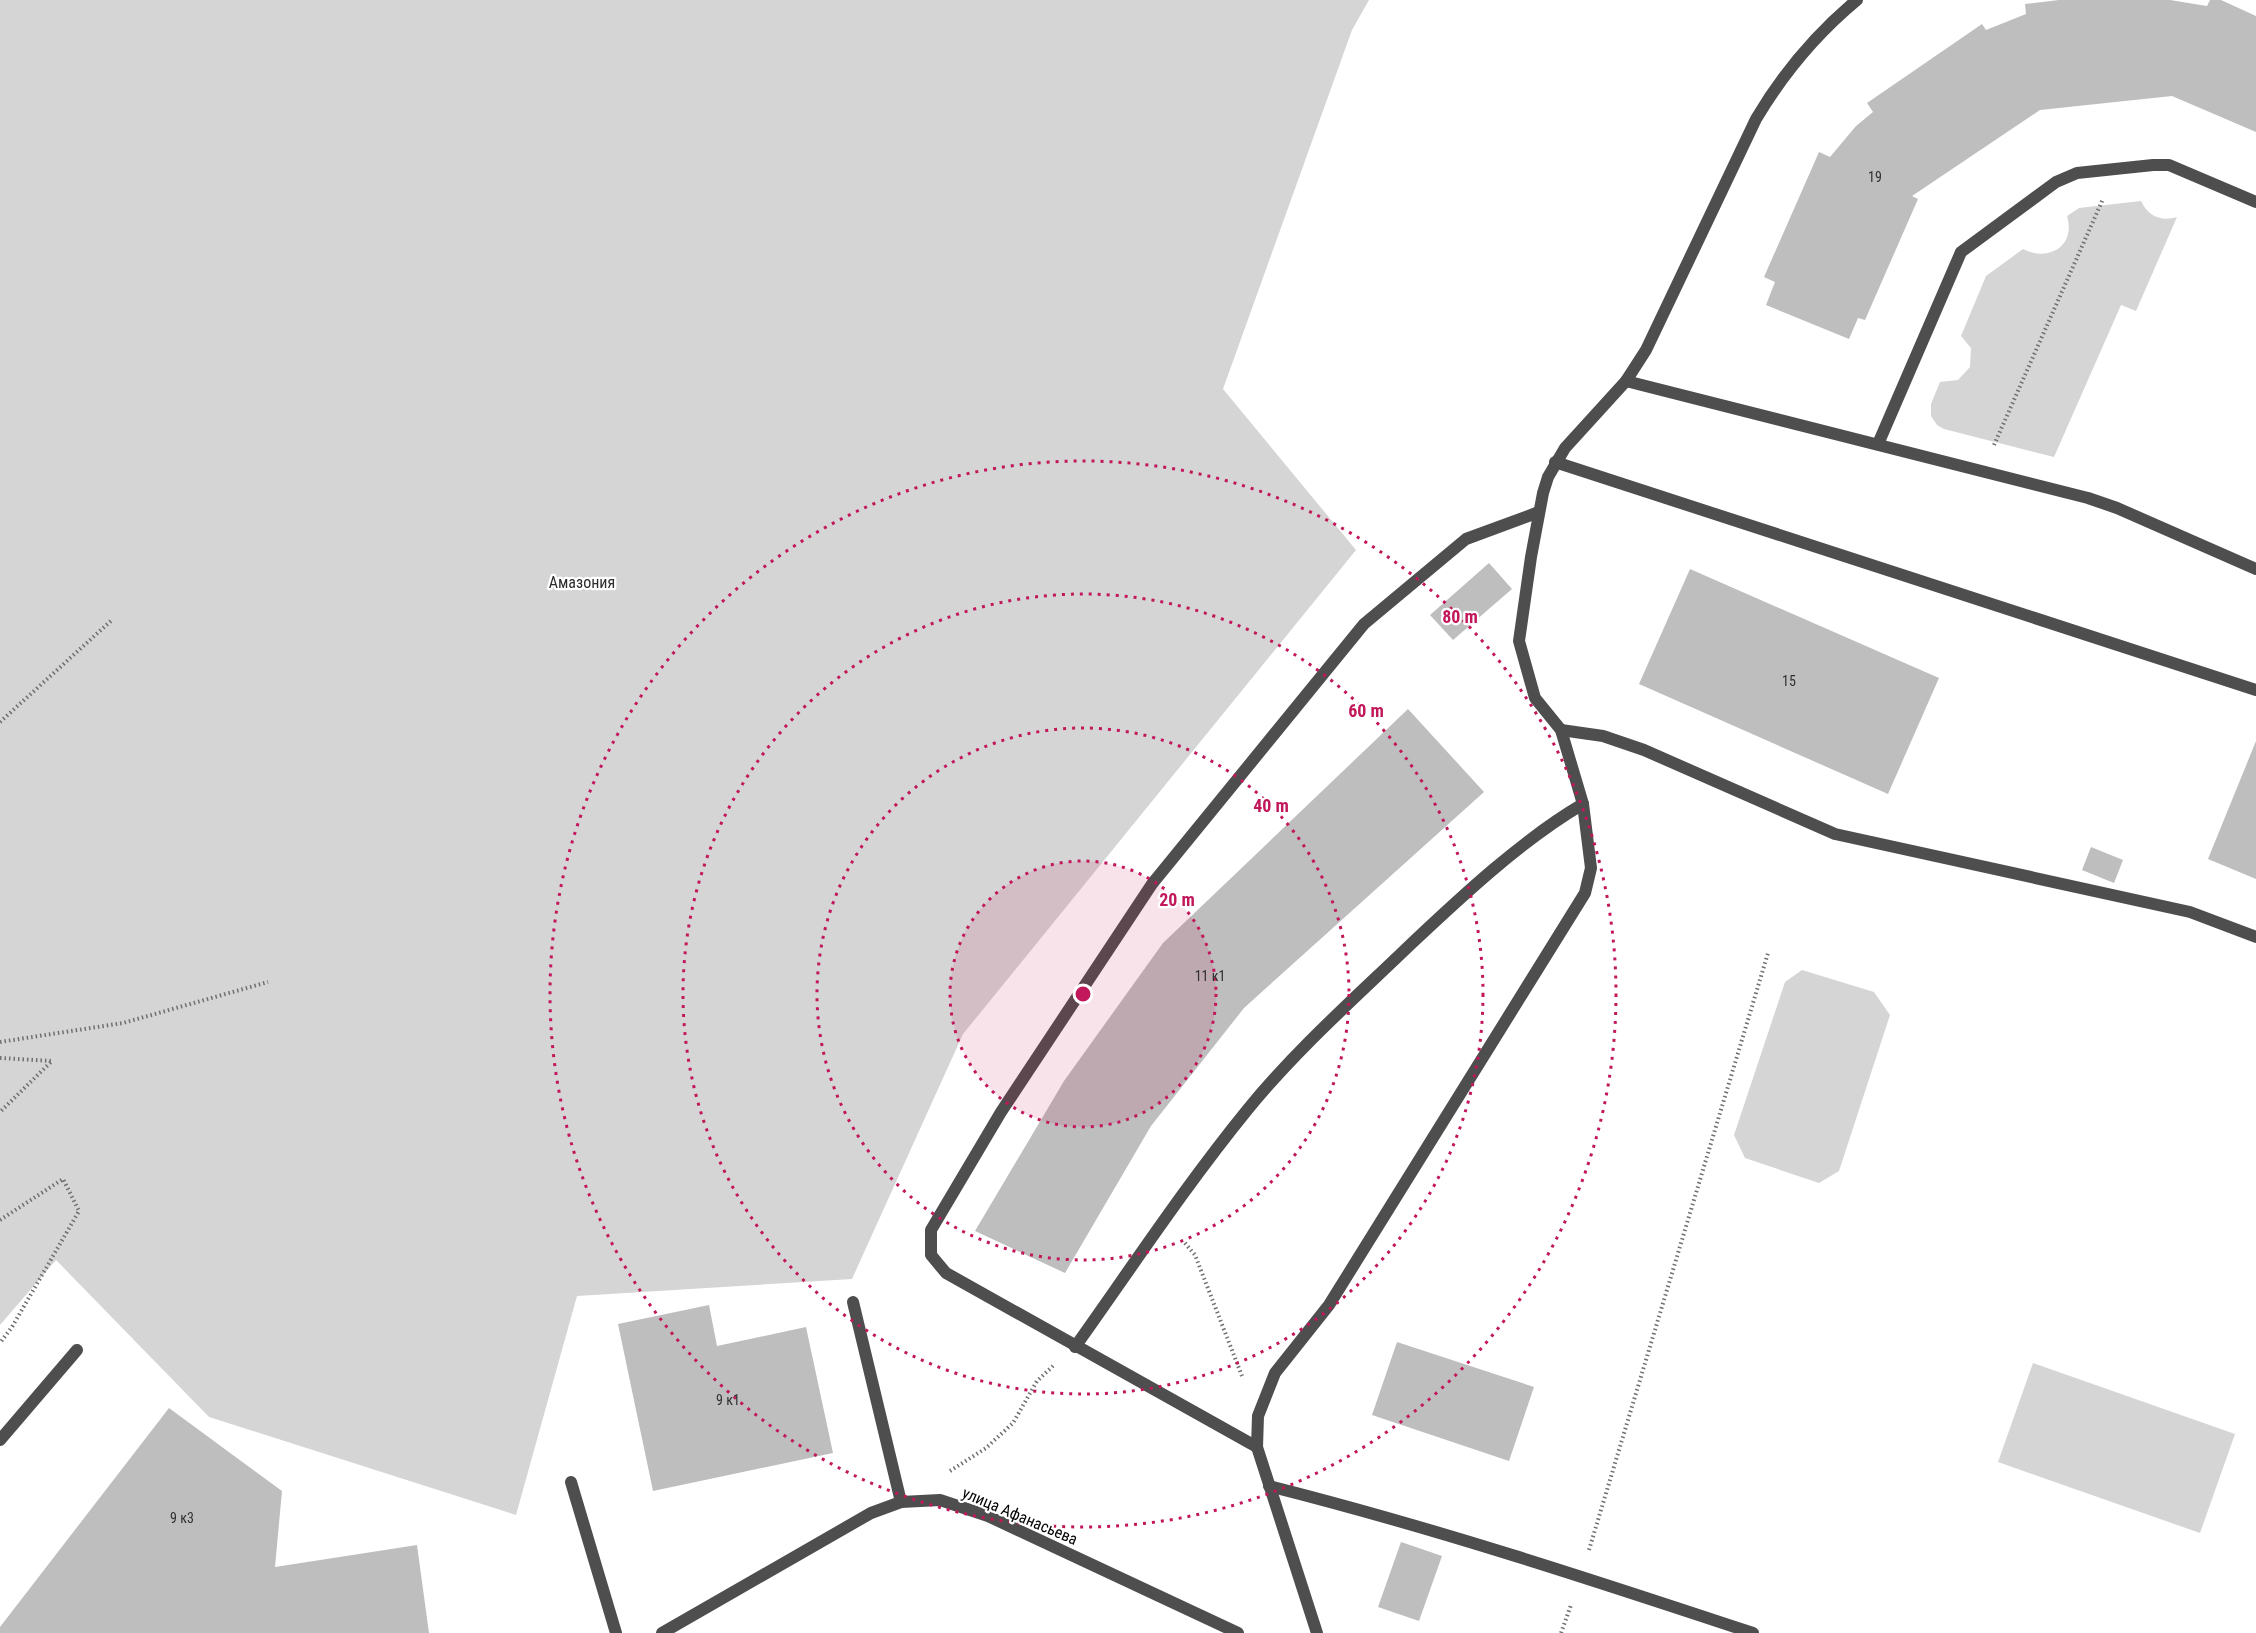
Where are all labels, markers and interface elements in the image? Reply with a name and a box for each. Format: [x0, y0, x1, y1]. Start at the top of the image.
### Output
house number: 19 [1868, 169, 1882, 185]
park label: Амазония [549, 573, 615, 592]
text: 80 m [1442, 606, 1478, 627]
house number: 15 [1782, 673, 1796, 689]
text: 60 m [1348, 700, 1384, 721]
text: 40 m [1253, 795, 1289, 816]
text: 20 m [1159, 889, 1195, 910]
house number: 11 к1 [1195, 968, 1225, 984]
centre of rings [1073, 984, 1093, 1004]
house number: 9 к1 [716, 1392, 740, 1408]
street label: улица Афанасьева [959, 1483, 1081, 1549]
house number: 9 к3 [170, 1510, 194, 1526]

